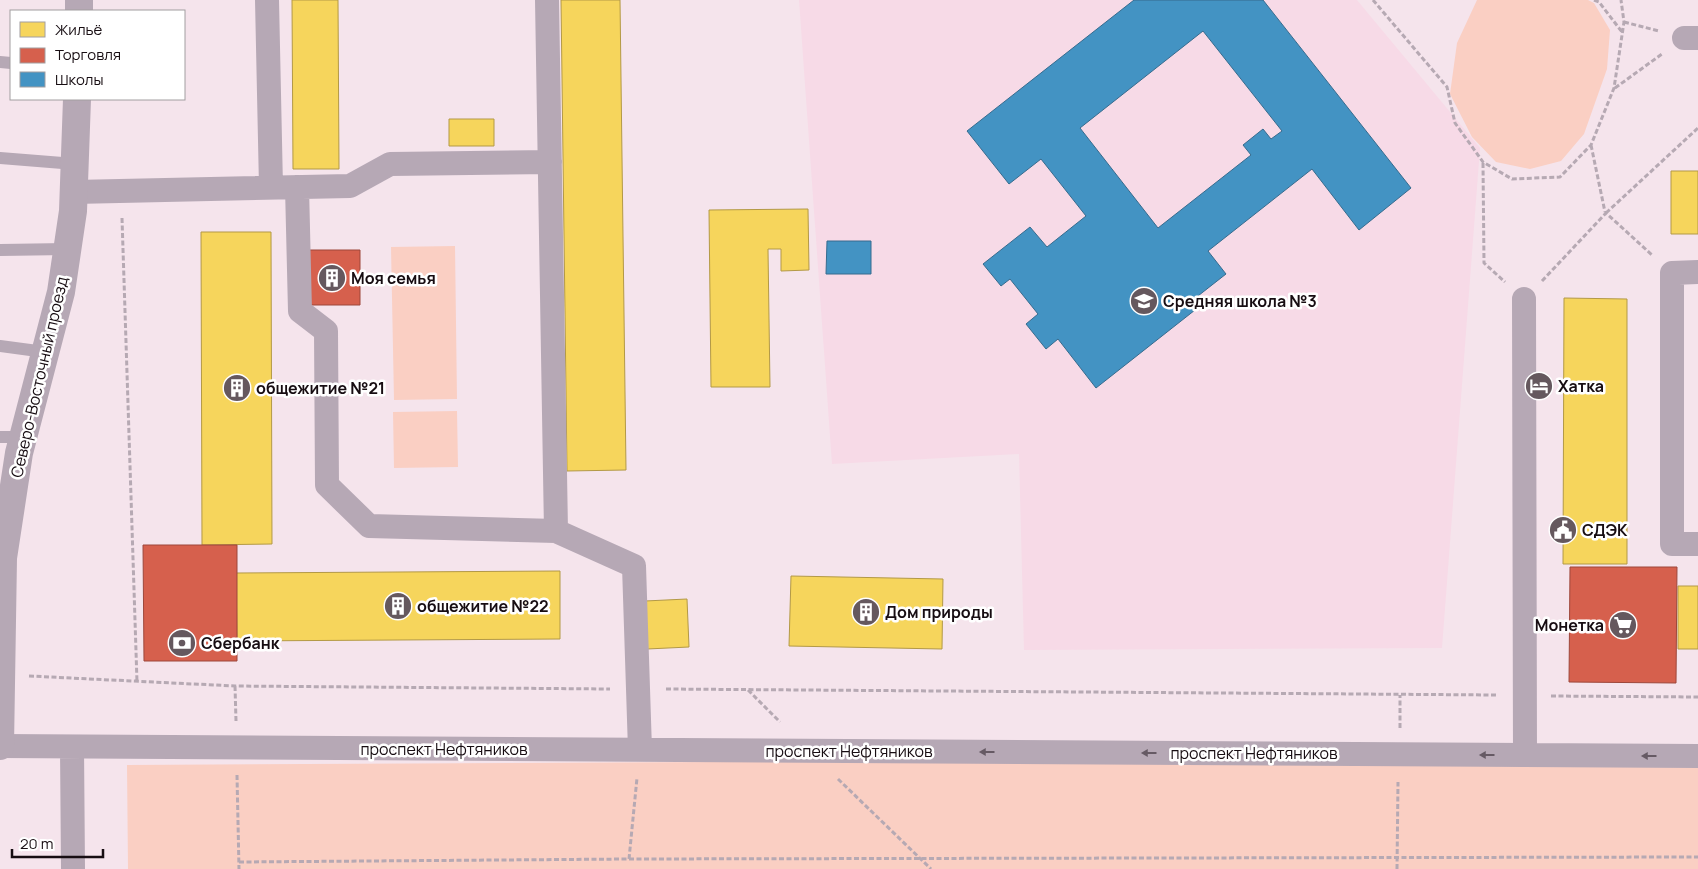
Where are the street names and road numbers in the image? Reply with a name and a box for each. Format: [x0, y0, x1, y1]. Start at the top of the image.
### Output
street label: Северо-Восточный проезд [5, 274, 73, 480]
street label: проспект Нефтяников [360, 738, 528, 760]
street label: проспект Нефтяников [765, 740, 933, 762]
street label: проспект Нефтяников [1170, 742, 1338, 764]

